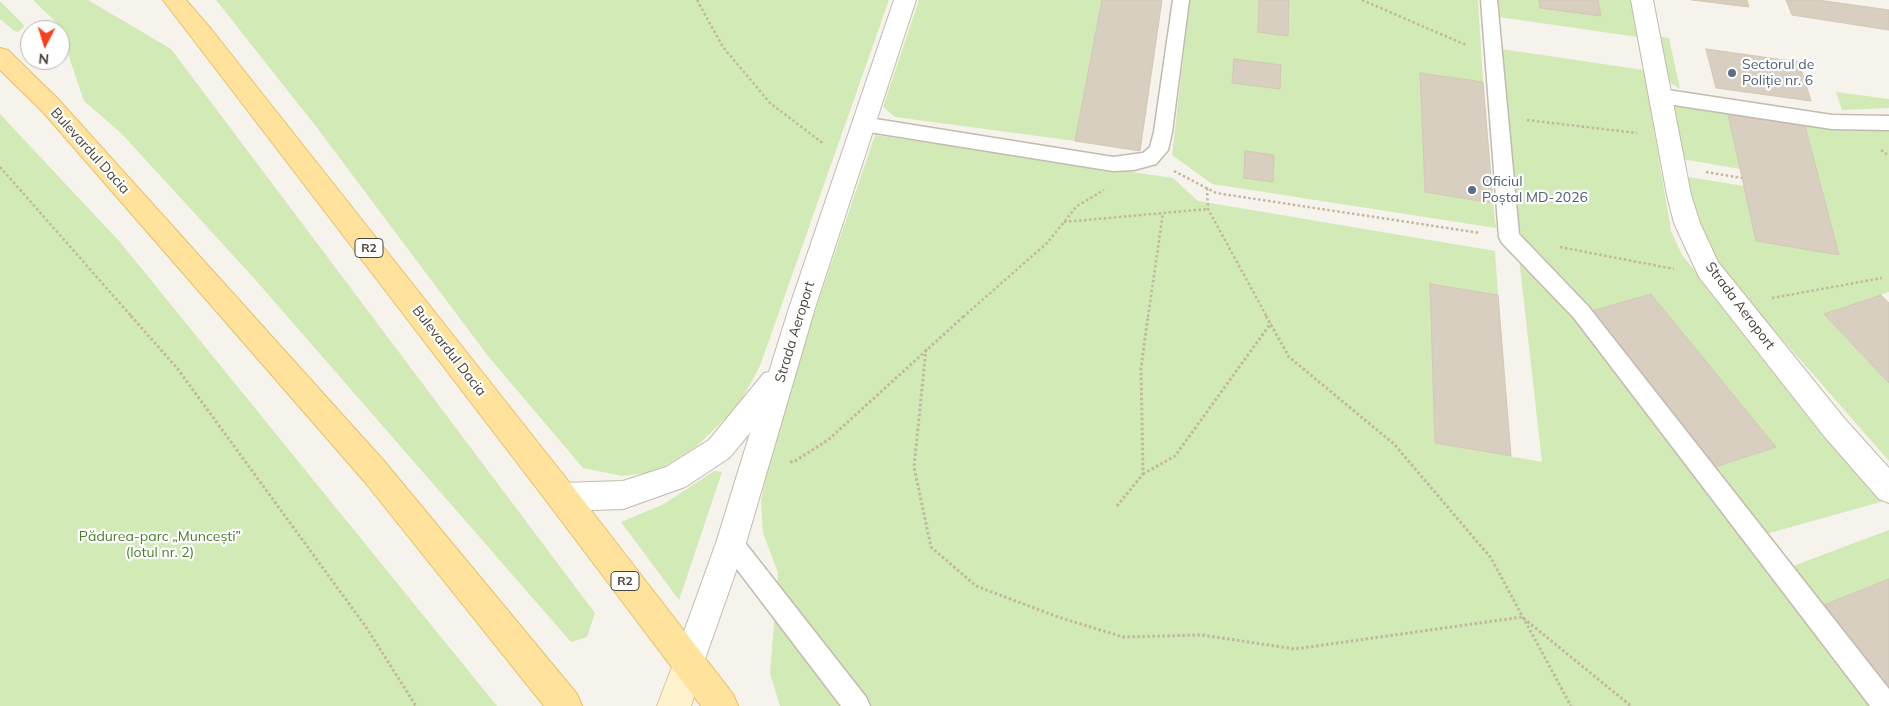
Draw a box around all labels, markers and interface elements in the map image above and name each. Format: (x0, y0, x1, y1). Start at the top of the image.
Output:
north arrow (20, 20, 70, 70)
text: N (38, 50, 50, 68)
place label: Sectorul de Poliție nr. 6 (1742, 57, 1814, 90)
marker: Sectorul de Poliție nr. 6 (1726, 67, 1738, 79)
street label: Bulevardul Dacia (47, 104, 133, 198)
place label: Oficiul Poștal MD-2026 (1482, 174, 1588, 206)
marker: Oficiul Poștal MD-2026 (1466, 184, 1478, 196)
road number: R2 (355, 238, 383, 258)
street label: Strada Aeroport (1702, 259, 1778, 353)
street label: Strada Aeroport (772, 279, 818, 385)
street label: Bulevardul Dacia (408, 302, 490, 400)
park label: Pădurea-parc „Muncești” (lotul nr. 2) (79, 529, 241, 562)
road number: R2 (611, 572, 639, 590)

